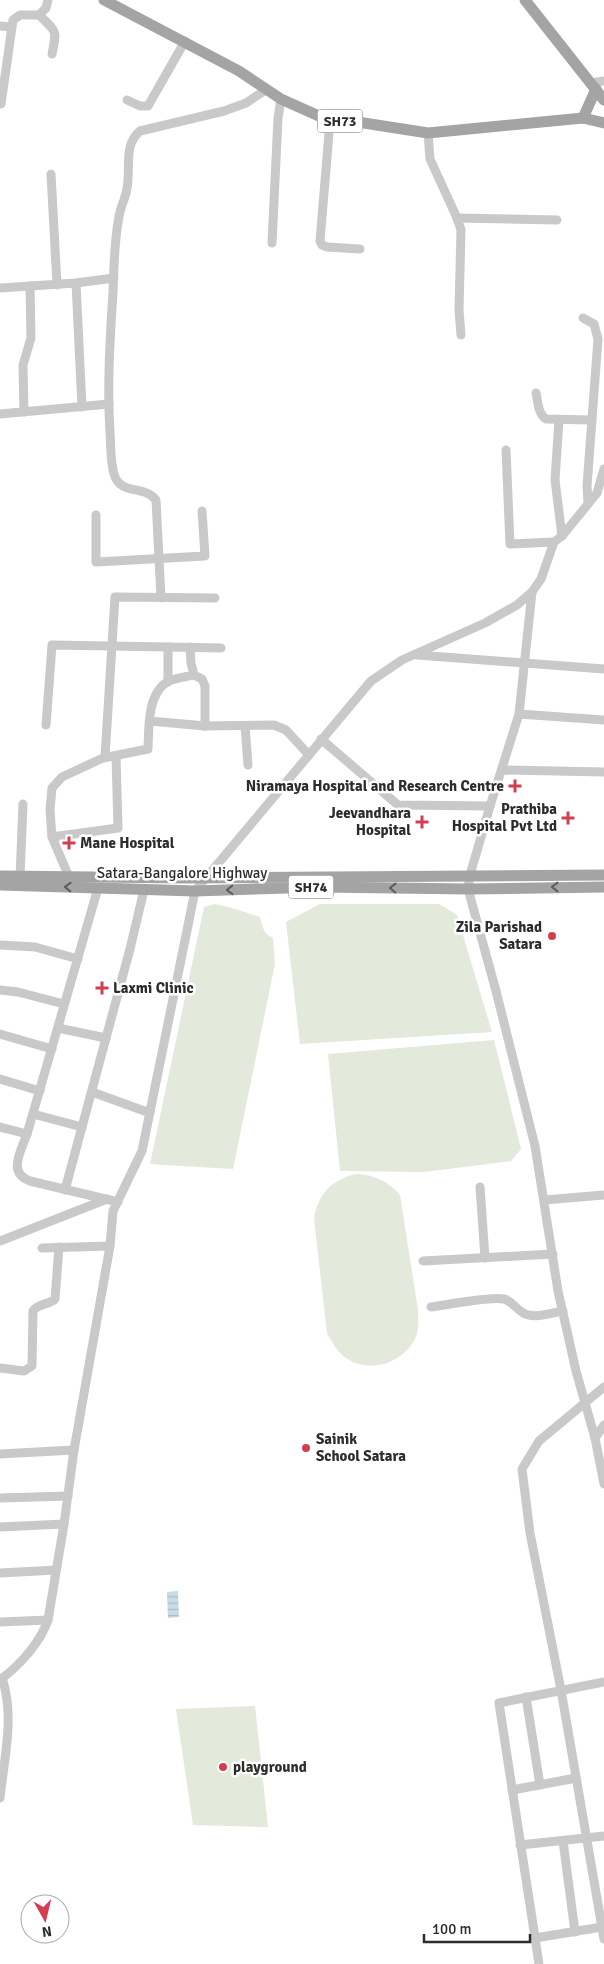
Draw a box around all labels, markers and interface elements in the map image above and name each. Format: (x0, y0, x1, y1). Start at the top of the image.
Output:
road number: SH73 (318, 110, 362, 132)
place label: Niramaya Hospital and Research Centre (246, 777, 504, 795)
marker: Niramaya Hospital and Research Centre (508, 779, 522, 793)
place label: Prathiba Hospital Pvt Ltd (452, 800, 557, 835)
place label: Jeevandhara Hospital (329, 804, 411, 839)
marker: Prathiba Hospital Pvt Ltd (561, 811, 575, 825)
marker: Jeevandhara Hospital (415, 815, 429, 829)
place label: Mane Hospital (80, 834, 175, 852)
marker: Mane Hospital (62, 836, 76, 850)
street label: Satara-Bangalore Highway (97, 864, 267, 882)
road number: SH74 (288, 876, 334, 899)
one-way arrow (64, 882, 72, 892)
one-way arrow (551, 882, 559, 892)
one-way arrow (389, 883, 396, 893)
one-way arrow (226, 884, 234, 895)
place label: Zila Parishad Satara (456, 918, 542, 953)
marker: Zila Parishad Satara (546, 930, 558, 942)
place label: Laxmi Clinic (113, 979, 194, 997)
marker: Laxmi Clinic (95, 981, 109, 995)
place label: Sainik School Satara (316, 1430, 406, 1465)
marker: Sainik School Satara (300, 1442, 312, 1454)
place label: playground (233, 1758, 307, 1776)
marker: playground (217, 1761, 229, 1773)
north arrow (20, 1894, 70, 1944)
scale bar (424, 1912, 530, 1944)
text: 100 m (432, 1920, 472, 1938)
text: N (41, 1922, 53, 1940)

